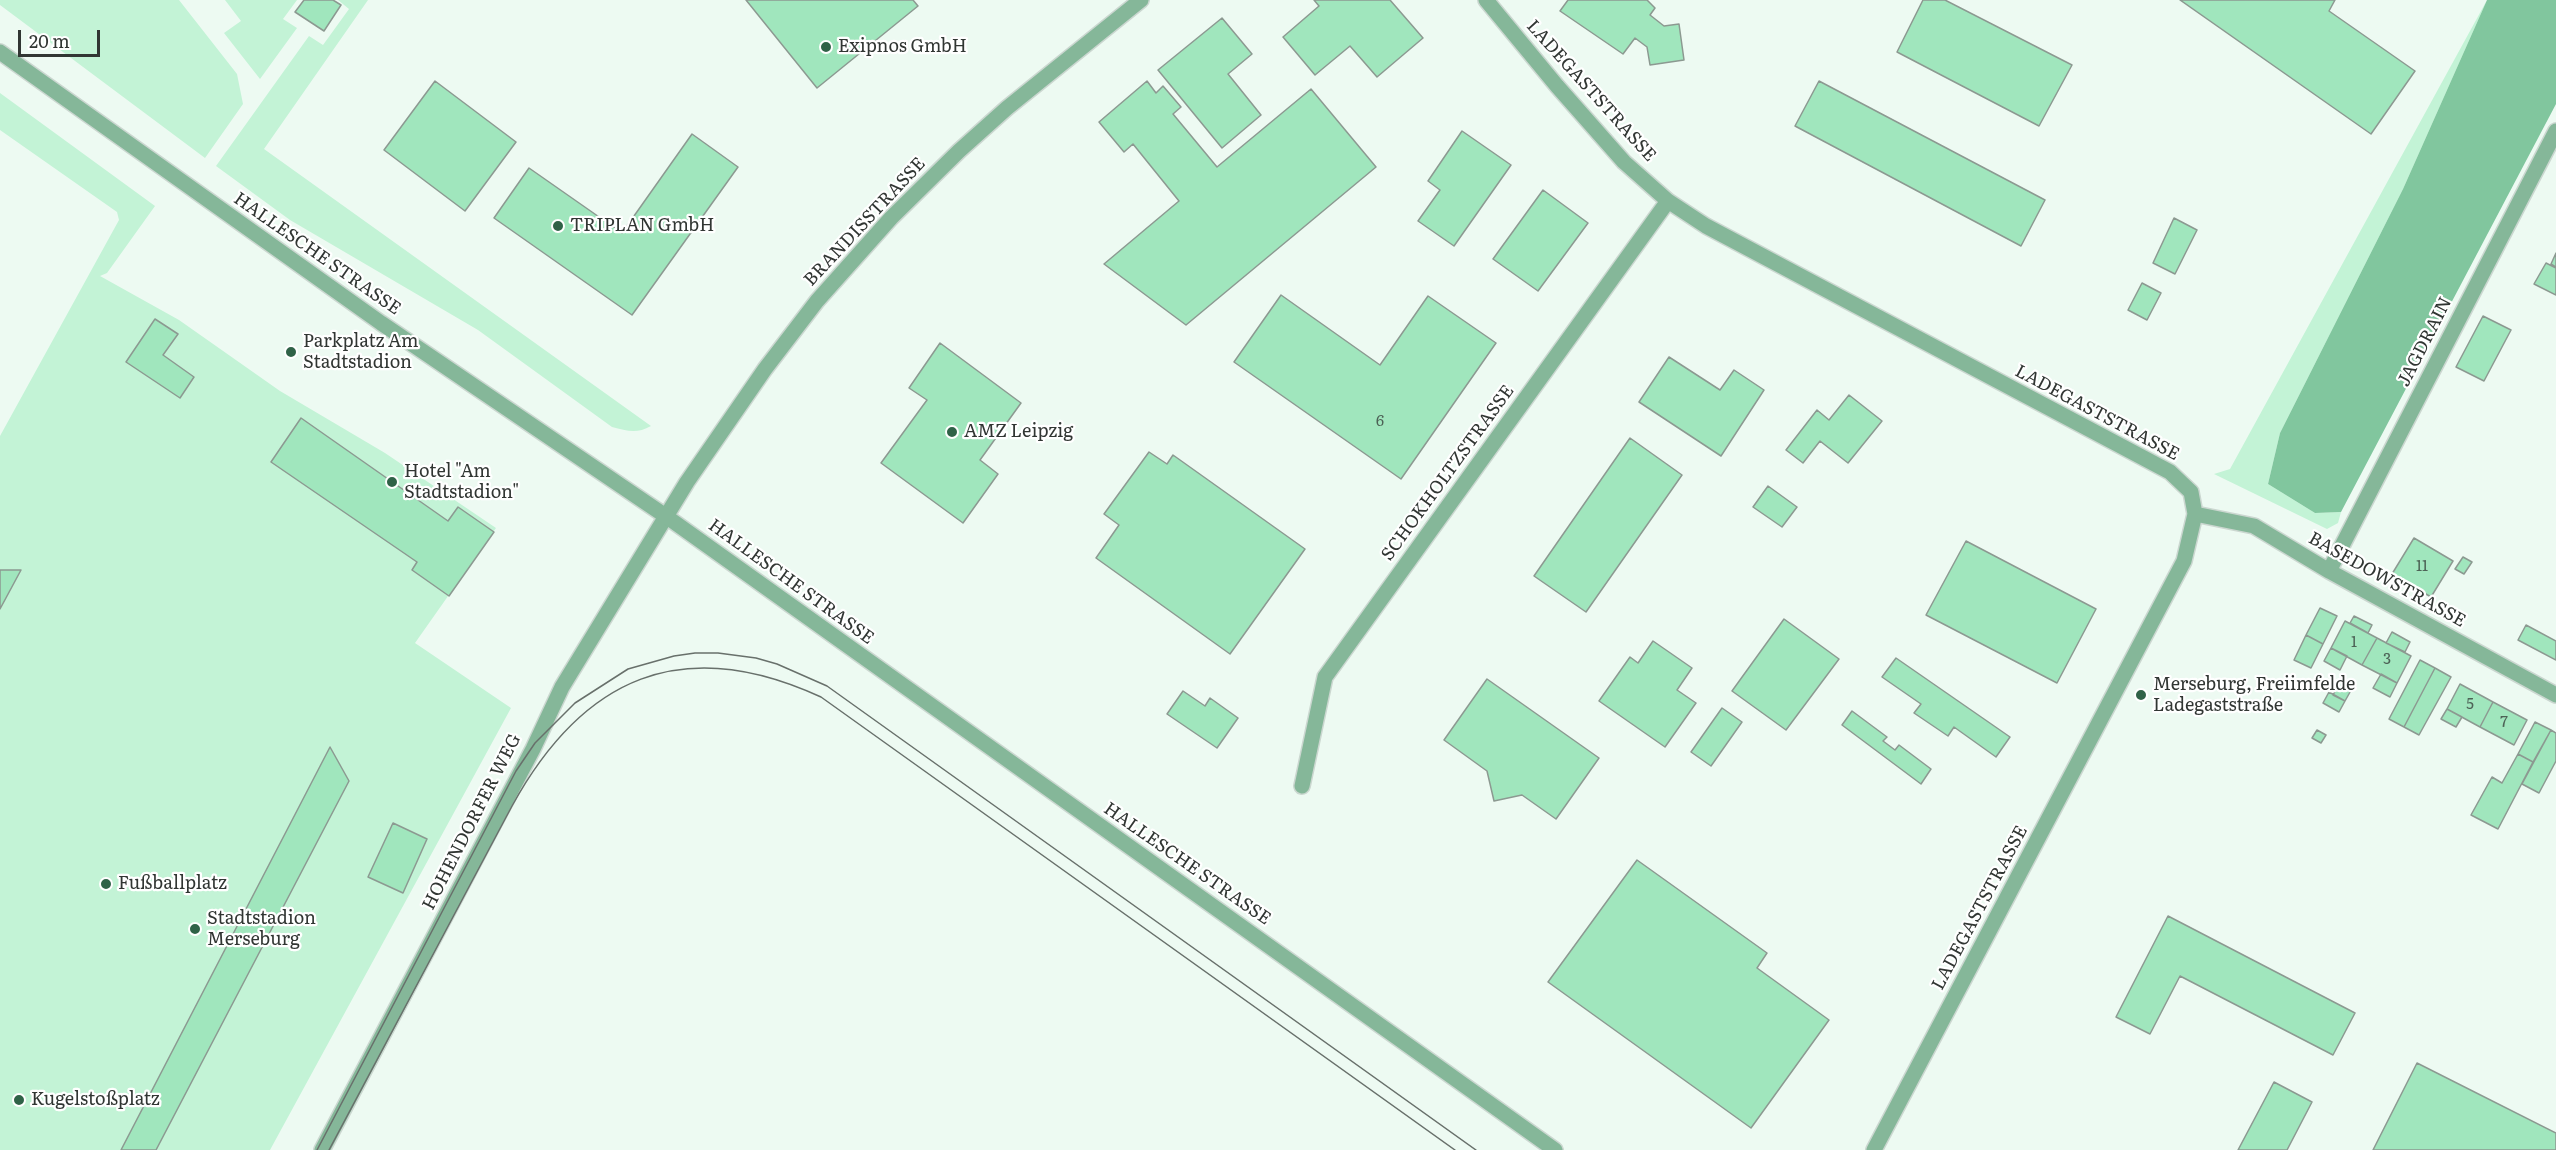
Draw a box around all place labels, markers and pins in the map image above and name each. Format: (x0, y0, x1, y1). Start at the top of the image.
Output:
place label: Exipnos GmbH (838, 36, 967, 58)
marker: Exipnos GmbH (819, 40, 833, 54)
place label: TRIPLAN GmbH (570, 215, 714, 237)
marker: TRIPLAN GmbH (551, 219, 565, 233)
place label: Parkplatz Am Stadtstadion (303, 331, 418, 374)
marker: Parkplatz Am Stadtstadion (284, 345, 298, 359)
place label: AMZ Leipzig (964, 421, 1073, 443)
marker: AMZ Leipzig (945, 425, 959, 439)
place label: Hotel "Am Stadtstadion" (404, 461, 519, 504)
marker: Hotel "Am Stadtstadion" (385, 475, 399, 489)
place label: Merseburg, Freiimfelde Ladegaststraße (2153, 674, 2355, 716)
marker: Merseburg, Freiimfelde Ladegaststraße (2134, 688, 2148, 702)
place label: Fußballplatz (118, 873, 227, 895)
marker: Fußballplatz (99, 877, 113, 891)
place label: Stadtstadion Merseburg (207, 908, 316, 950)
marker: Stadtstadion Merseburg (188, 922, 202, 936)
place label: Kugelstoßplatz (31, 1089, 160, 1111)
marker: Kugelstoßplatz (12, 1093, 26, 1107)

